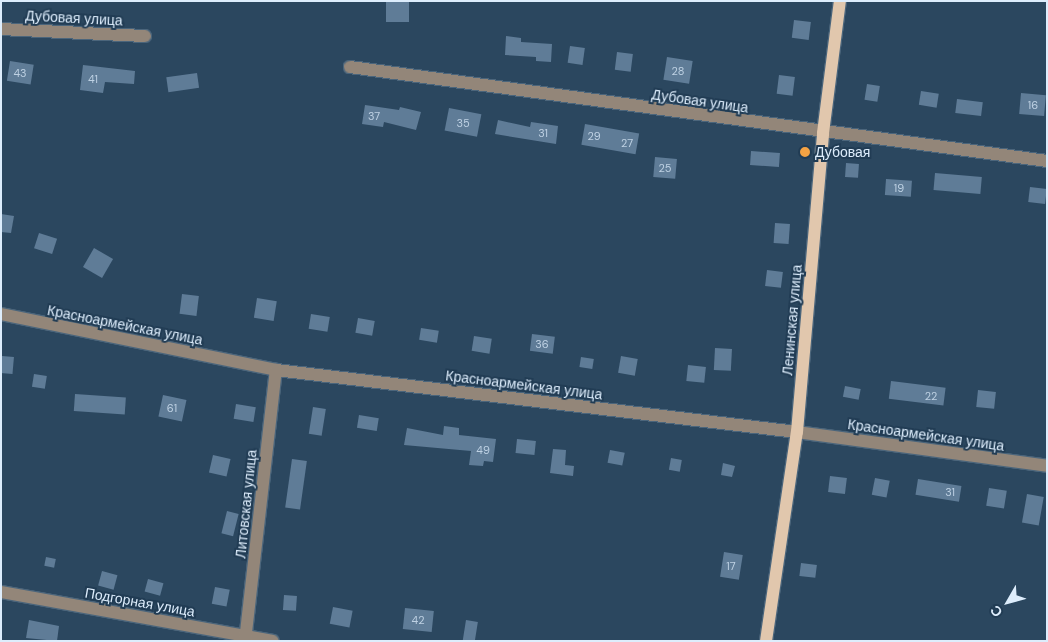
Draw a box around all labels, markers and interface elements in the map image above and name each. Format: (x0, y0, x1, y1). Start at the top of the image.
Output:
street label: Дубовая улица (25, 7, 123, 29)
house number: 28 (672, 64, 684, 78)
house number: 43 (13, 66, 27, 80)
house number: 41 (88, 72, 98, 86)
street label: Дубовая улица (651, 86, 749, 116)
house number: 16 (1028, 98, 1038, 112)
house number: 37 (368, 109, 380, 123)
house number: 35 (456, 116, 470, 130)
house number: 31 (538, 126, 548, 140)
house number: 29 (587, 129, 601, 143)
house number: 27 (621, 136, 633, 150)
place label: Дубовая (815, 144, 870, 160)
marker: Дубовая (799, 146, 811, 158)
house number: 25 (658, 161, 672, 175)
house number: 19 (894, 181, 904, 195)
street label: Ленинская улица (779, 264, 805, 376)
street label: Красноармейская улица (46, 302, 204, 348)
house number: 36 (535, 337, 549, 351)
street label: Красноармейская улица (445, 367, 603, 403)
house number: 22 (925, 389, 937, 403)
house number: 61 (167, 401, 177, 415)
street label: Красноармейская улица (847, 416, 1005, 454)
house number: 49 (476, 443, 490, 457)
street label: Литовская улица (232, 449, 260, 559)
house number: 31 (945, 485, 955, 499)
house number: 17 (726, 559, 736, 573)
north arrow (983, 577, 1033, 627)
street label: Подгорная улица (84, 584, 196, 620)
text: С (986, 602, 1006, 621)
house number: 42 (411, 613, 425, 627)

